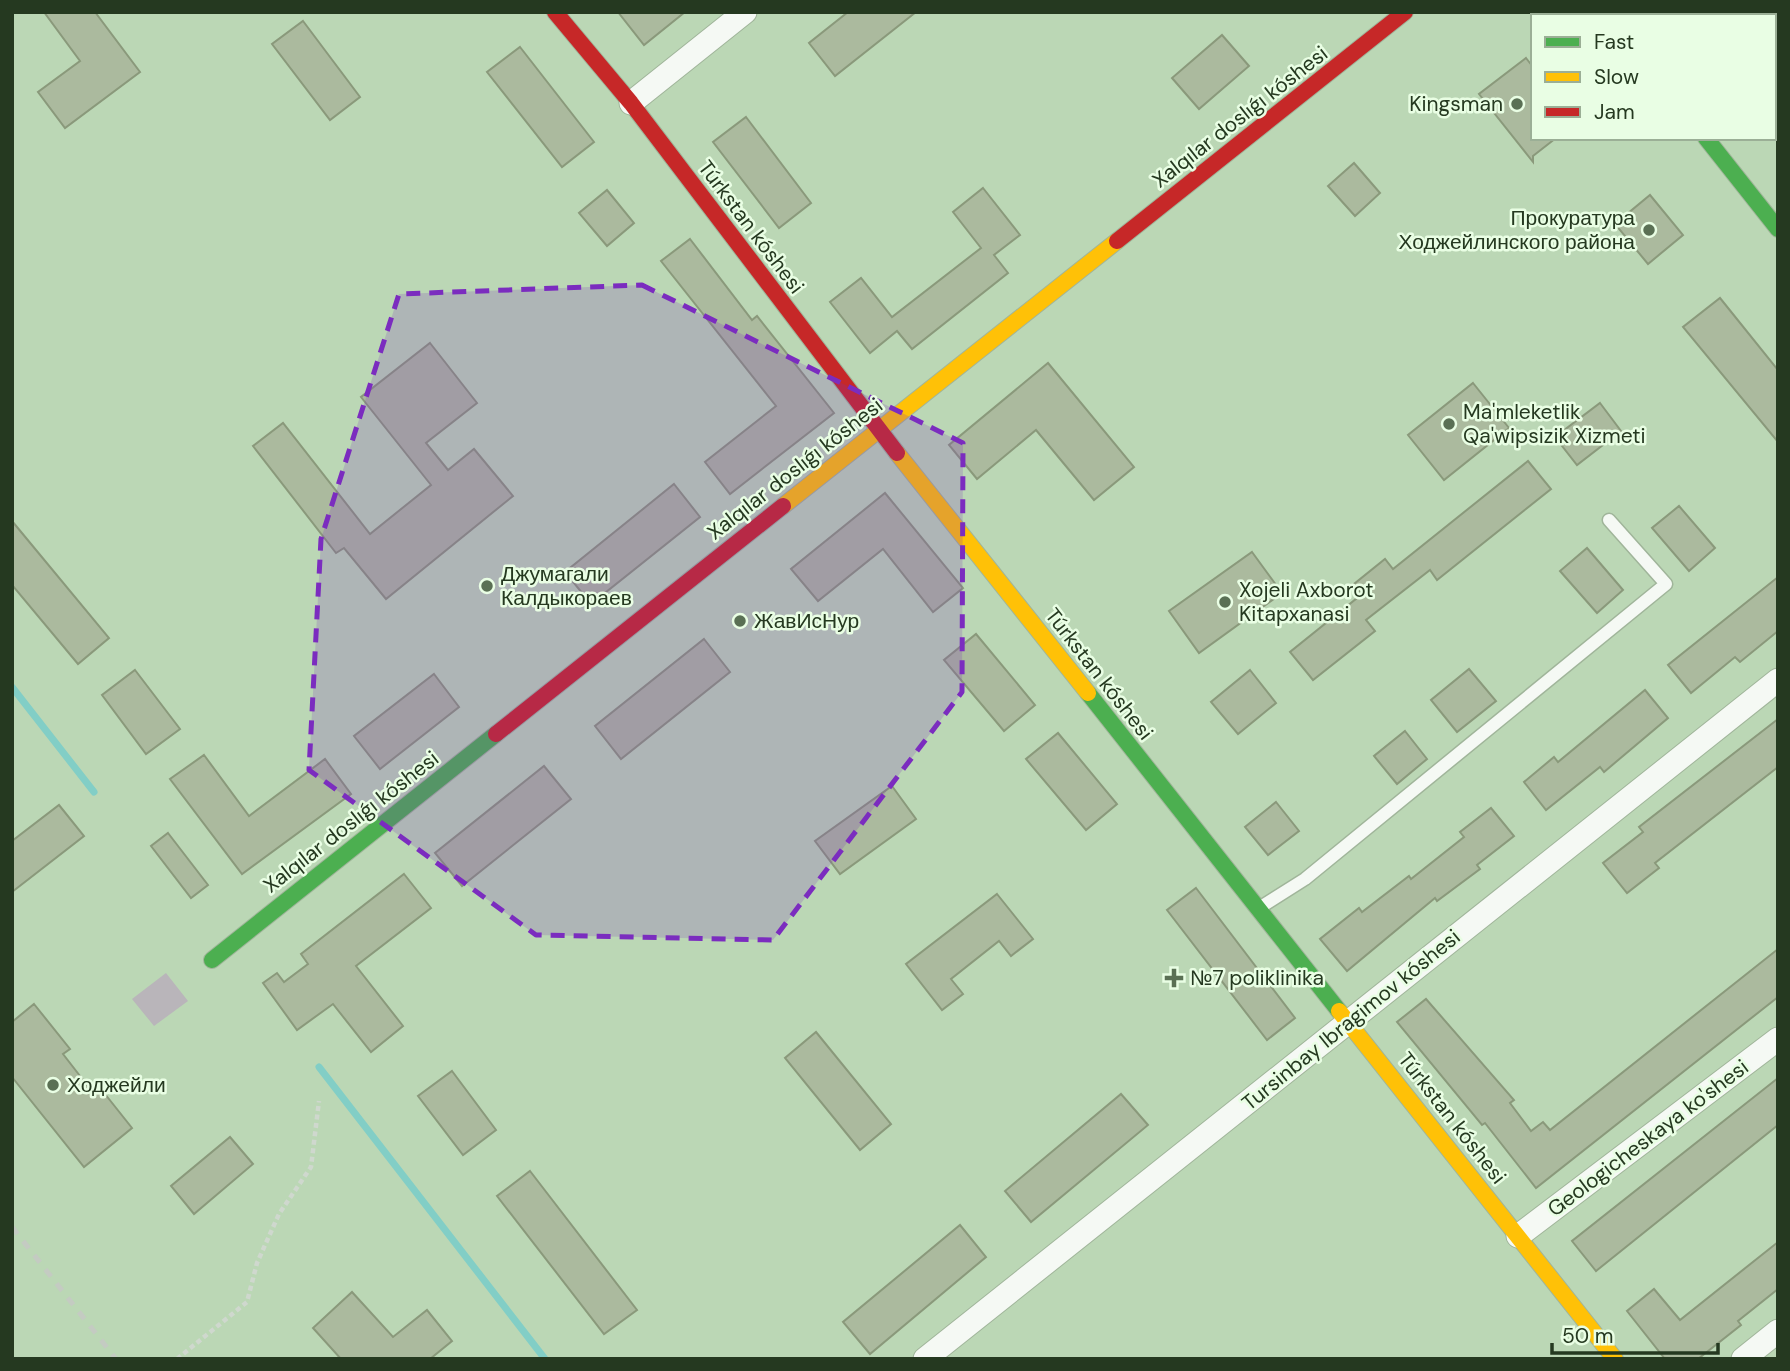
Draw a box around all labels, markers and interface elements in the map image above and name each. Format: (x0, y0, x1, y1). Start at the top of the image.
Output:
legend (1531, 14, 1776, 140)
text: Fast (1594, 28, 1634, 56)
street label: Xalqılar doslıǵı kóshesi (1146, 40, 1334, 194)
text: Slow (1594, 63, 1639, 91)
place label: Kingsman (1409, 90, 1503, 118)
marker: Kingsman (1509, 96, 1525, 112)
text: Jam (1594, 98, 1635, 126)
street label: Túrkstan kóshesi (692, 155, 810, 299)
place label: Прокуратура Ходжейлинского района (1399, 204, 1635, 256)
marker: Прокуратура Ходжейлинского района (1641, 222, 1657, 238)
street label: Xalqılar doslıǵı kóshesi (701, 392, 889, 546)
place label: Ma'mleketlik Qa'wipsizik Xizmeti (1463, 398, 1646, 450)
marker: Ma'mleketlik Qa'wipsizik Xizmeti (1441, 416, 1457, 432)
place label: Джумагали Калдыкораев (501, 560, 632, 612)
place label: Xojeli Axborot Kitapxanasi (1239, 576, 1373, 628)
marker: Джумагали Калдыкораев (479, 578, 495, 594)
marker: Xojeli Axborot Kitapxanasi (1217, 594, 1233, 610)
street label: Túrkstan kóshesi (1039, 602, 1159, 746)
place label: ЖавИсНур (754, 607, 859, 635)
marker: ЖавИсНур (732, 613, 748, 629)
street label: Xalqılar doslıǵı kóshesi (257, 745, 445, 899)
street label: Tursinbay Ibragimov kóshesi (1236, 923, 1466, 1117)
place label: №7 poliklinika (1190, 964, 1324, 992)
marker: №7 poliklinika (1164, 968, 1184, 988)
street label: Túrkstan kóshesi (1392, 1046, 1512, 1190)
street label: Geologicheskaya ko'shesi (1542, 1053, 1754, 1223)
place label: Ходжейли (67, 1071, 166, 1099)
marker: Ходжейли (45, 1077, 61, 1093)
scale bar (1552, 1312, 1718, 1356)
text: 50 m (1562, 1322, 1613, 1350)

